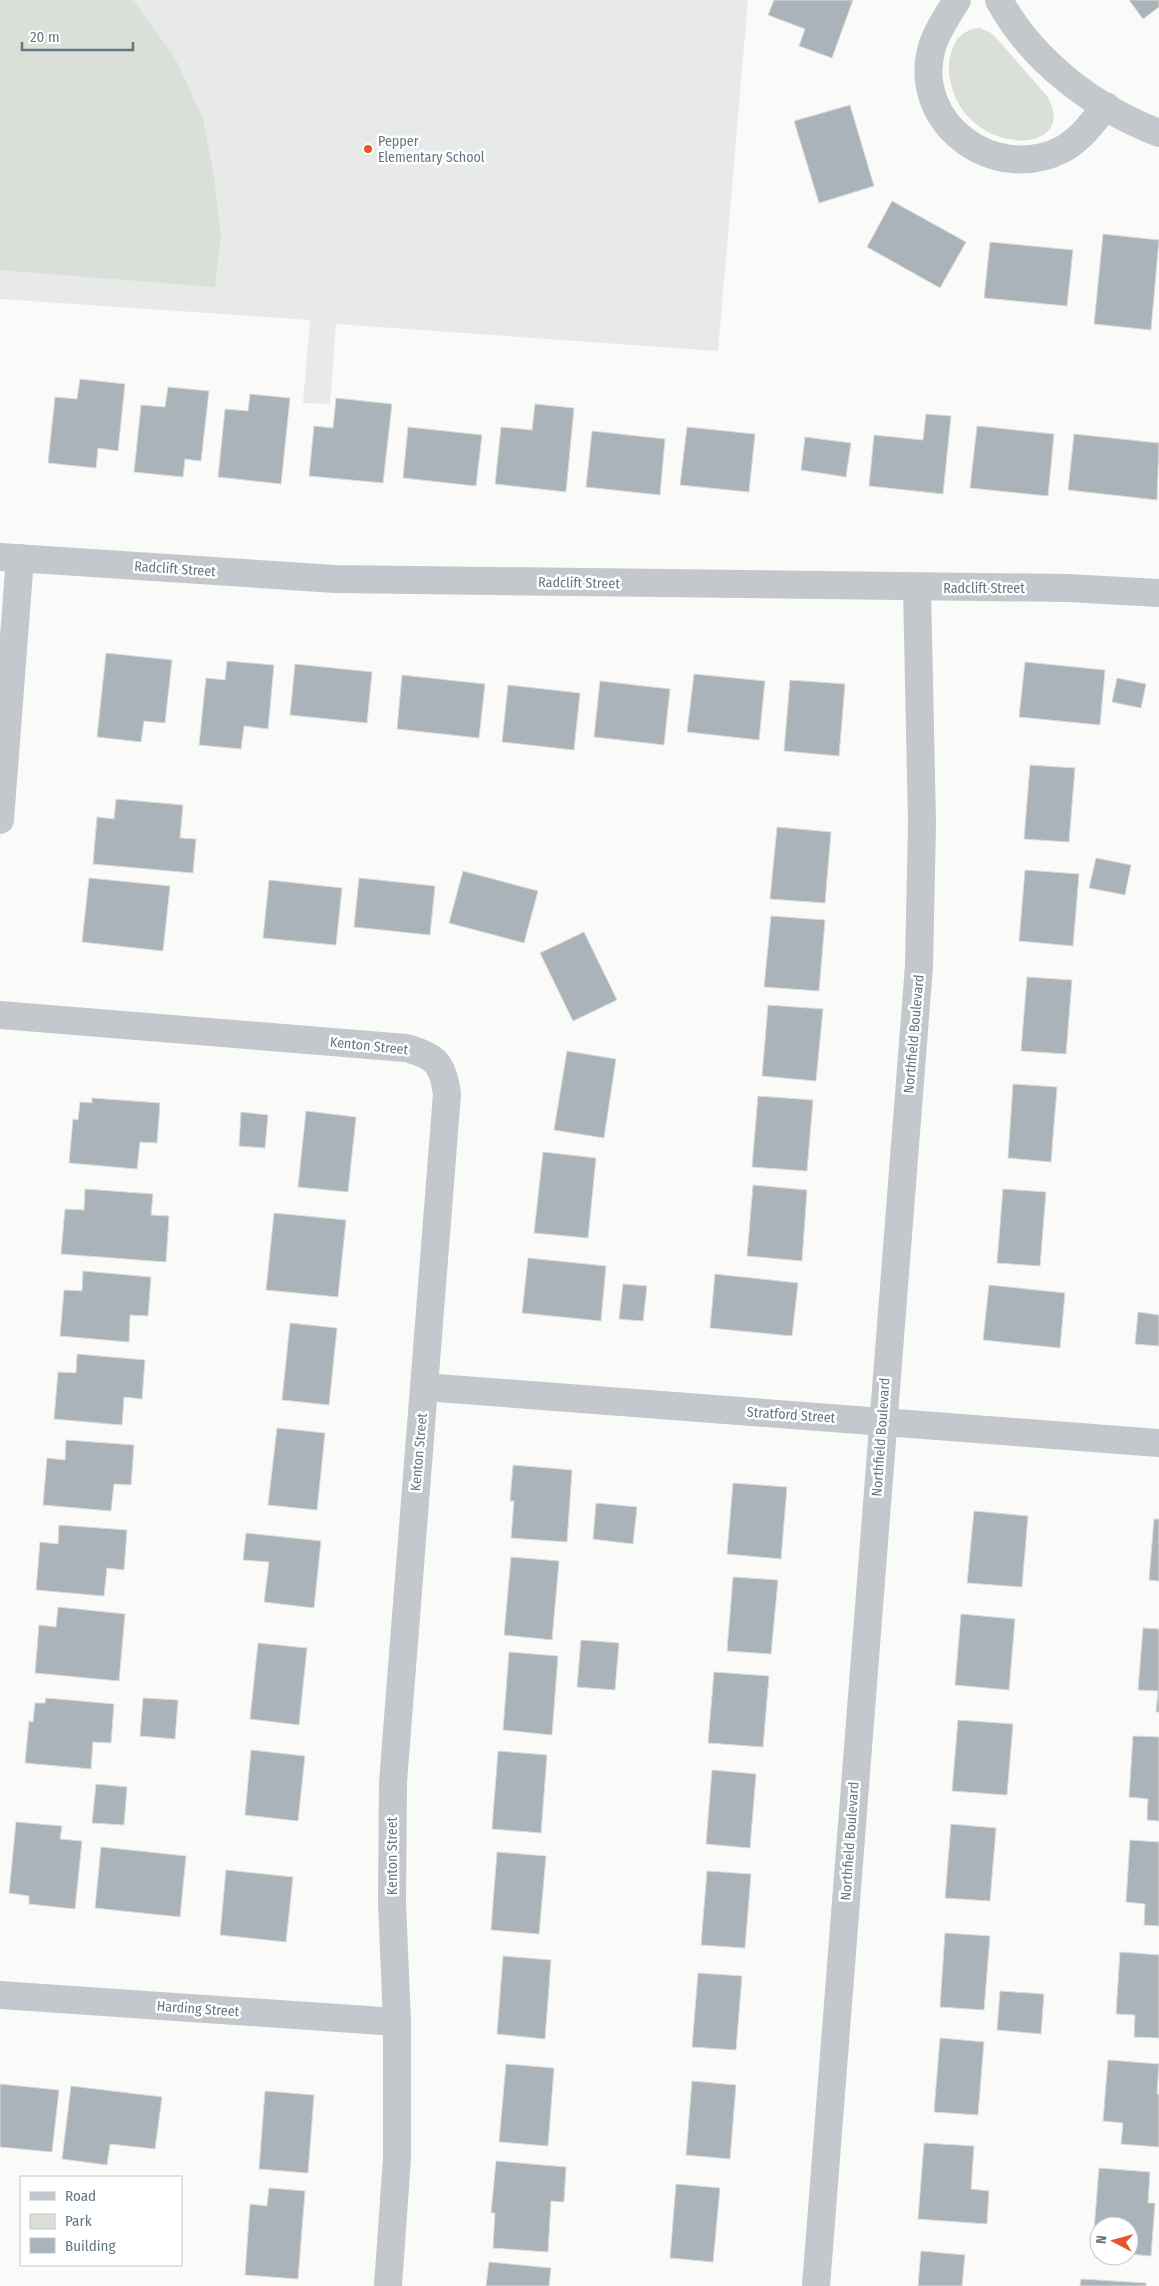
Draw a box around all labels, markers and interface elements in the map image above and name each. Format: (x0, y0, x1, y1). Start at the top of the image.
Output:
scale bar (22, 20, 134, 52)
text: 20 m (30, 28, 60, 46)
place label: Pepper Elementary School (378, 133, 485, 166)
marker: Pepper Elementary School (362, 143, 374, 155)
street label: Radclift Street (134, 558, 217, 580)
street label: Radclift Street (538, 574, 620, 592)
street label: Radclift Street (943, 580, 1025, 597)
street label: Northfield Boulevard (900, 974, 928, 1094)
street label: Kenton Street (329, 1033, 409, 1059)
street label: Northfield Boulevard (868, 1377, 894, 1497)
street label: Stratford Street (746, 1403, 836, 1427)
street label: Kenton Street (407, 1412, 431, 1492)
street label: Northfield Boulevard (837, 1781, 863, 1901)
street label: Kenton Street (384, 1816, 401, 1895)
street label: Harding Street (156, 1998, 240, 2020)
legend (20, 2176, 182, 2266)
text: Road (65, 2187, 96, 2205)
text: Park (65, 2212, 92, 2230)
north arrow (1089, 2216, 1139, 2266)
text: N (1093, 2235, 1110, 2245)
text: Building (65, 2237, 116, 2255)

